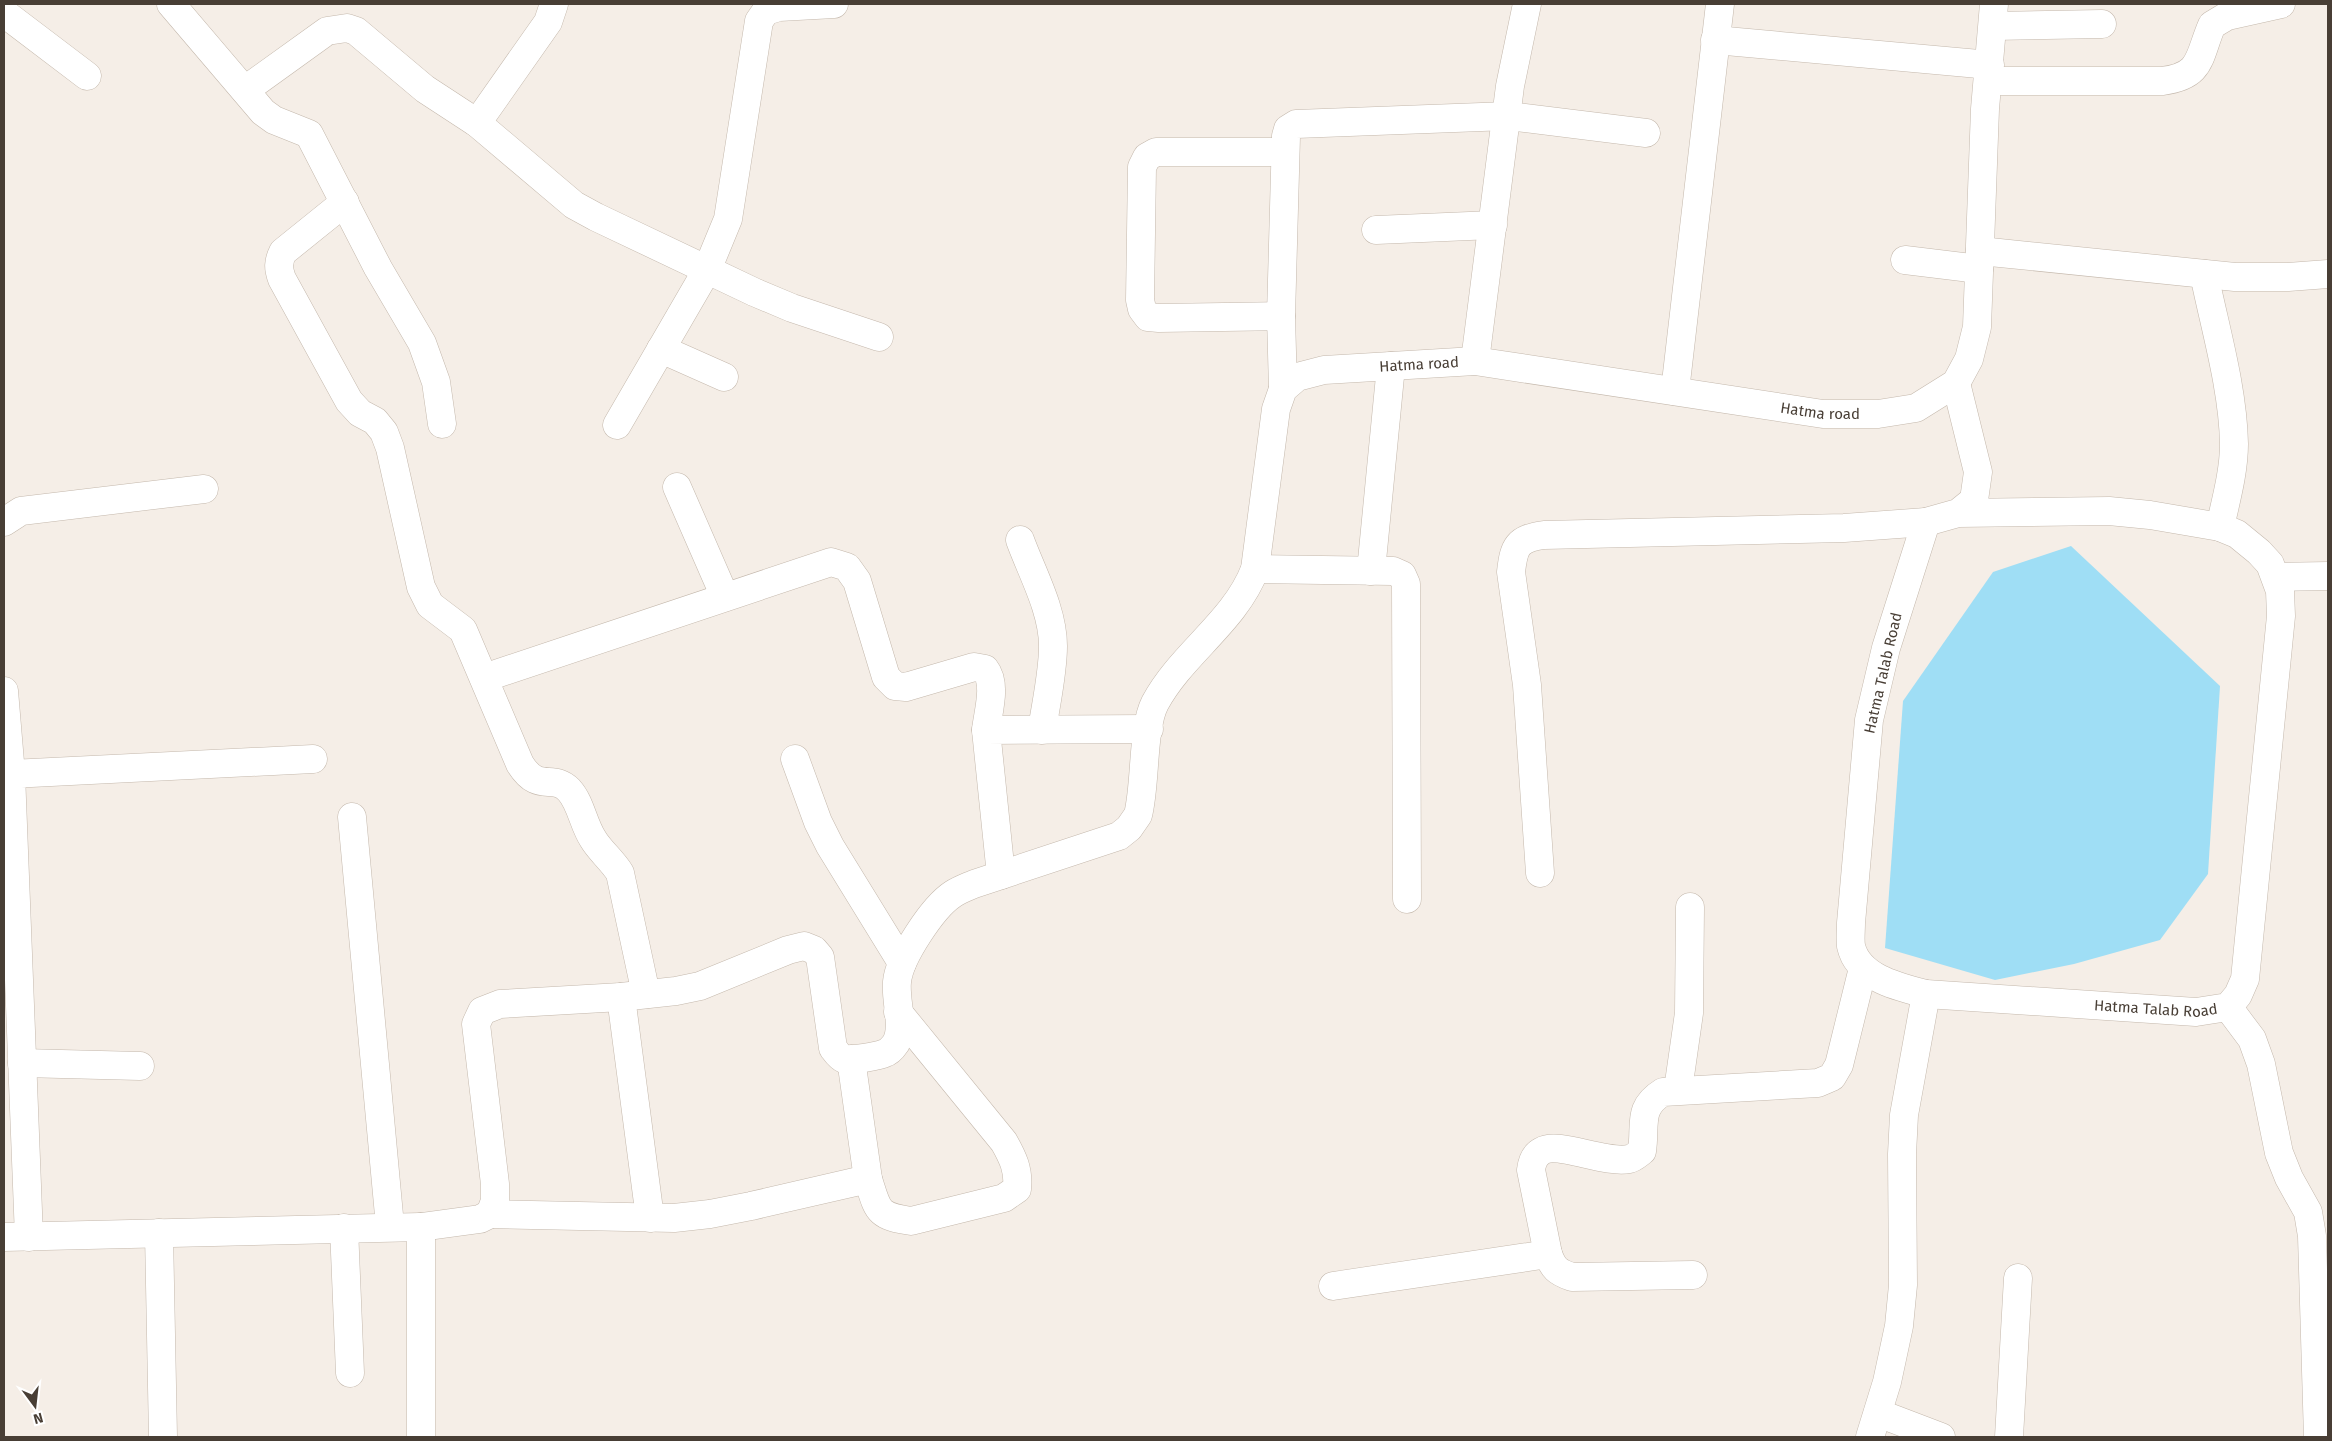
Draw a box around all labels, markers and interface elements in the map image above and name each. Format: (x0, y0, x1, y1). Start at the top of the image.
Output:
street label: Hatma road (1379, 353, 1460, 376)
street label: Hatma road (1779, 399, 1860, 423)
street label: Hatma Talab Road (1860, 611, 1906, 735)
street label: Hatma Talab Road (2093, 996, 2219, 1022)
north arrow (10, 1381, 60, 1431)
text: N (32, 1409, 45, 1427)

